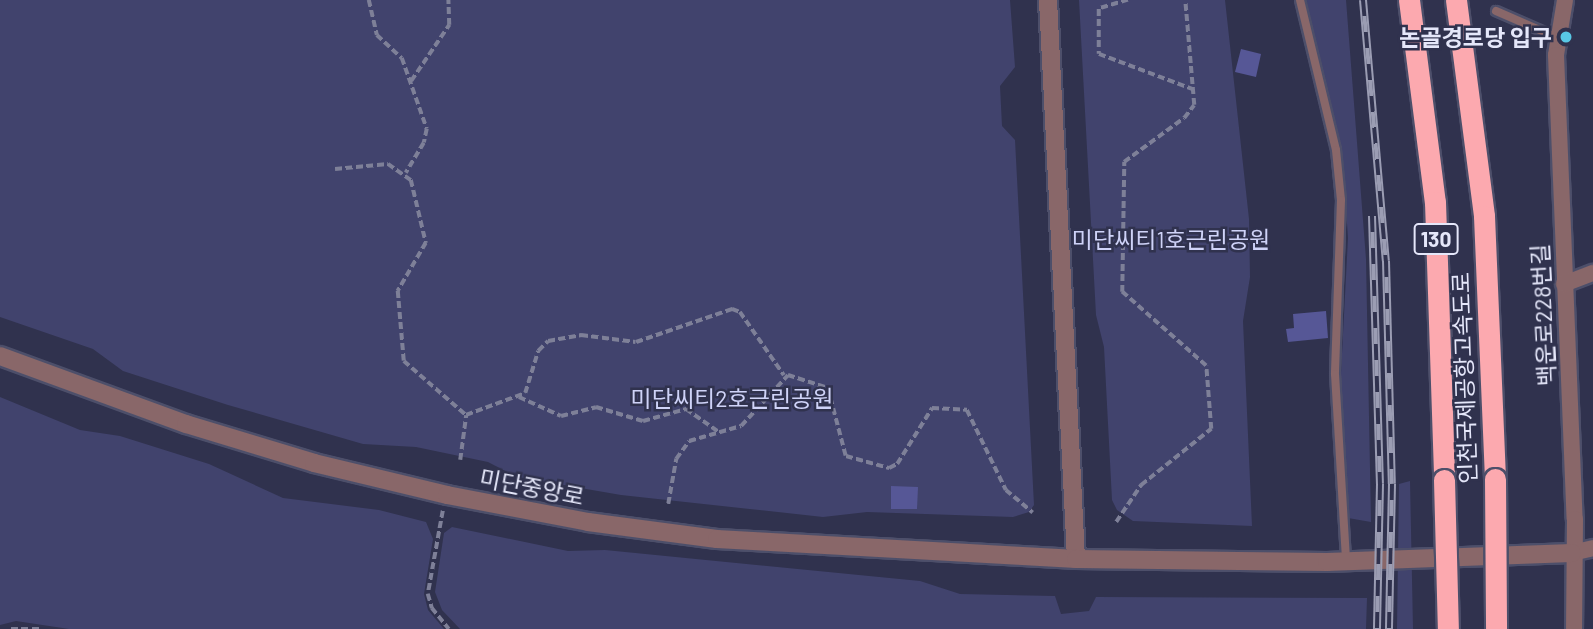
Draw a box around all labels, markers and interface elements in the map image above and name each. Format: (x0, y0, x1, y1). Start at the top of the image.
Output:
place label: 논골경로당 입구 (1399, 23, 1552, 51)
marker: 논골경로당 입구 (1558, 29, 1574, 45)
road number: 130 (1413, 222, 1459, 256)
park label: 미단씨티1호근린공원 (1072, 225, 1270, 253)
street label: 백운로228번길 (1525, 243, 1561, 387)
street label: 인천국제공항고속도로 (1447, 272, 1481, 484)
park label: 미단씨티2호근린공원 (631, 384, 833, 412)
street label: 미단중앙로 (477, 463, 587, 511)

